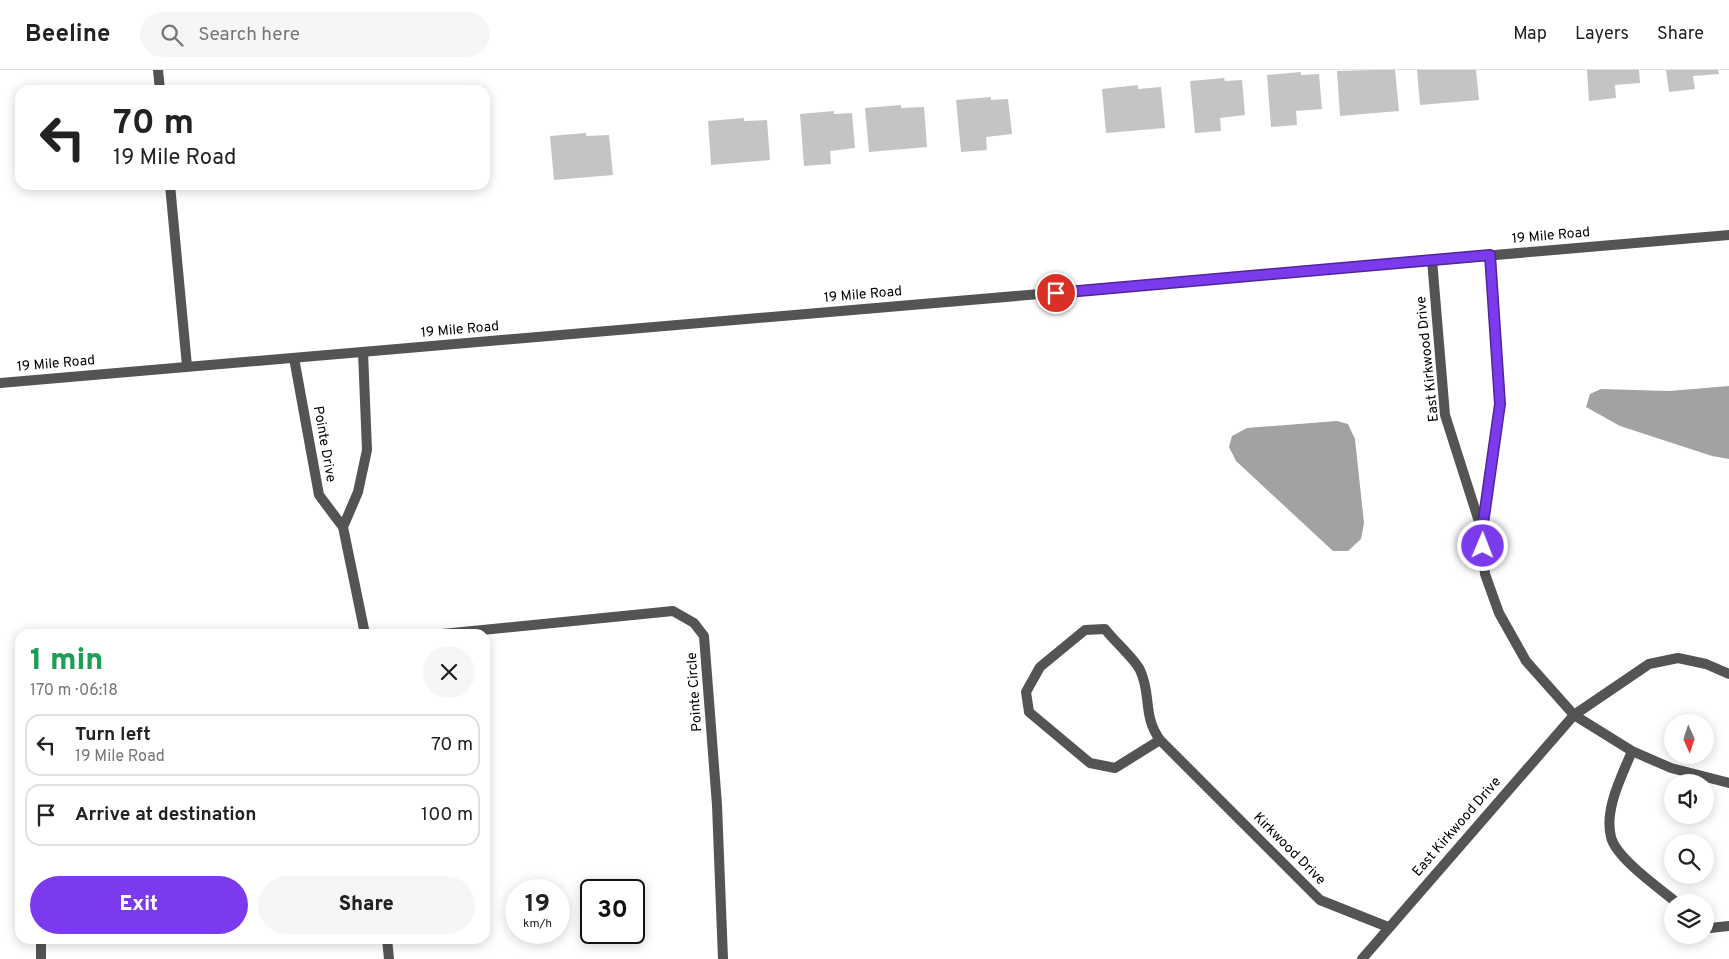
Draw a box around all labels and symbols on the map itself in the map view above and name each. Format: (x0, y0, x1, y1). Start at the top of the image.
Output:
street label: 19 Mile Road (1511, 224, 1591, 248)
pin (1035, 272, 1077, 314)
street label: 19 Mile Road (823, 283, 903, 307)
street label: East Kirkwood Drive (1413, 295, 1443, 423)
street label: 19 Mile Road (420, 318, 500, 342)
street label: 19 Mile Road (16, 352, 96, 376)
street label: Pointe Drive (309, 405, 339, 483)
position arrow (1456, 519, 1508, 571)
street label: Pointe Circle (684, 652, 706, 732)
north arrow (1664, 714, 1714, 764)
street label: East Kirkwood Drive (1409, 774, 1505, 880)
street label: Kirkwood Drive (1249, 809, 1329, 889)
speed limit sign: 30 (580, 879, 645, 944)

